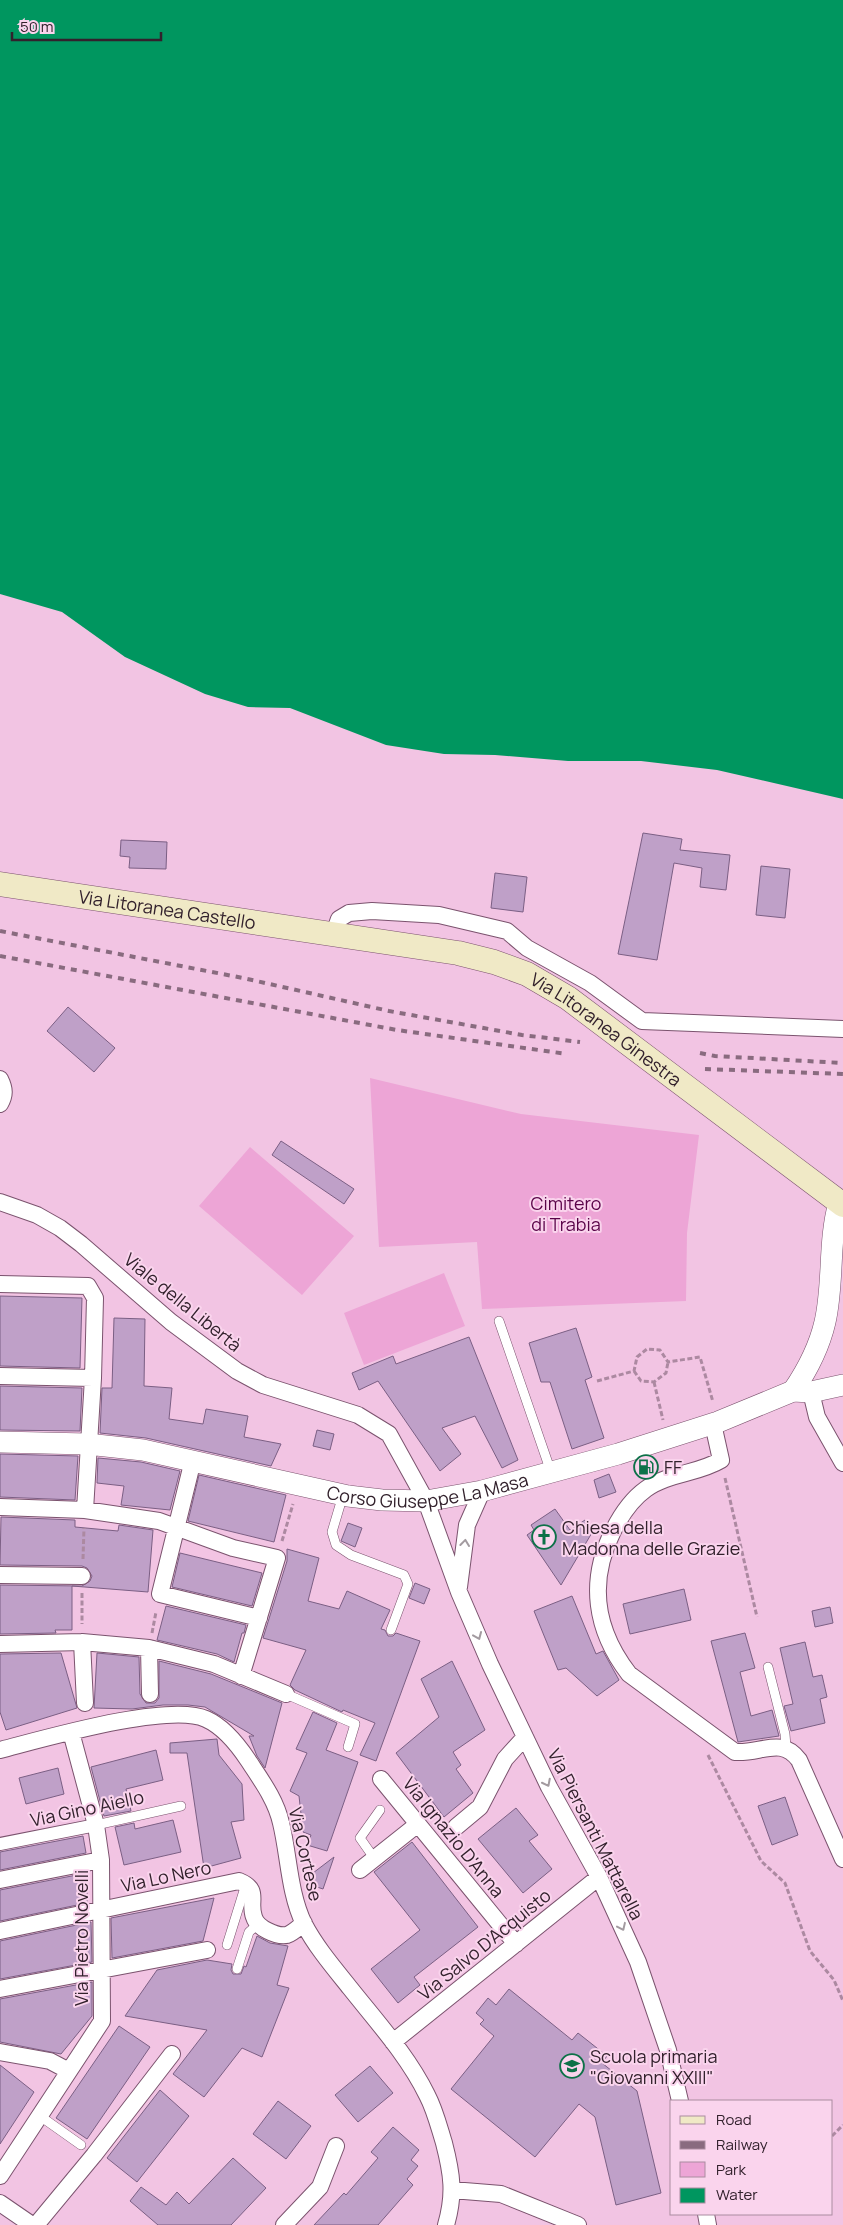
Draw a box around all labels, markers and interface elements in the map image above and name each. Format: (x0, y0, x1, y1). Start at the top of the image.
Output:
scale bar (12, 10, 161, 42)
text: 50 m (20, 16, 54, 37)
street label: Via Litoranea Castello (77, 884, 257, 934)
street label: Via Litoranea Ginestra (526, 967, 687, 1092)
park label: Cimitero di Trabia (531, 1191, 601, 1236)
street label: Viale della Libertà (119, 1247, 247, 1357)
fuel station icon: FF (633, 1454, 659, 1480)
place label: FF (664, 1455, 682, 1479)
street label: Corso Giuseppe La Masa (325, 1467, 531, 1513)
place label: Chiesa della Madonna delle Grazie (562, 1515, 740, 1560)
church icon: Chiesa della Madonna delle Grazie (531, 1524, 557, 1550)
one-way arrow (459, 1539, 470, 1547)
one-way arrow (472, 1631, 482, 1640)
street label: Via Piersanti Mattarella (542, 1744, 650, 1924)
street label: Via Ignazio D'Anna (398, 1772, 510, 1902)
one-way arrow (541, 1778, 551, 1787)
street label: Via Gino Aiello (28, 1784, 146, 1832)
street label: Via Cortese (284, 1805, 328, 1903)
street label: Via Lo Nero (119, 1855, 213, 1897)
street label: Via Pietro Novelli (69, 1870, 93, 2006)
street label: Via Salvo D'Acquisto (413, 1883, 555, 2005)
one-way arrow (616, 1922, 626, 1931)
place label: Scuola primaria "Giovanni XXIII" (590, 2044, 718, 2089)
school or university icon: Scuola primaria "Giovanni XXIII" (559, 2053, 585, 2079)
legend (670, 2100, 833, 2215)
text: Road (716, 2109, 752, 2130)
text: Railway (716, 2134, 768, 2155)
text: Park (716, 2159, 746, 2180)
text: Water (716, 2184, 758, 2205)

